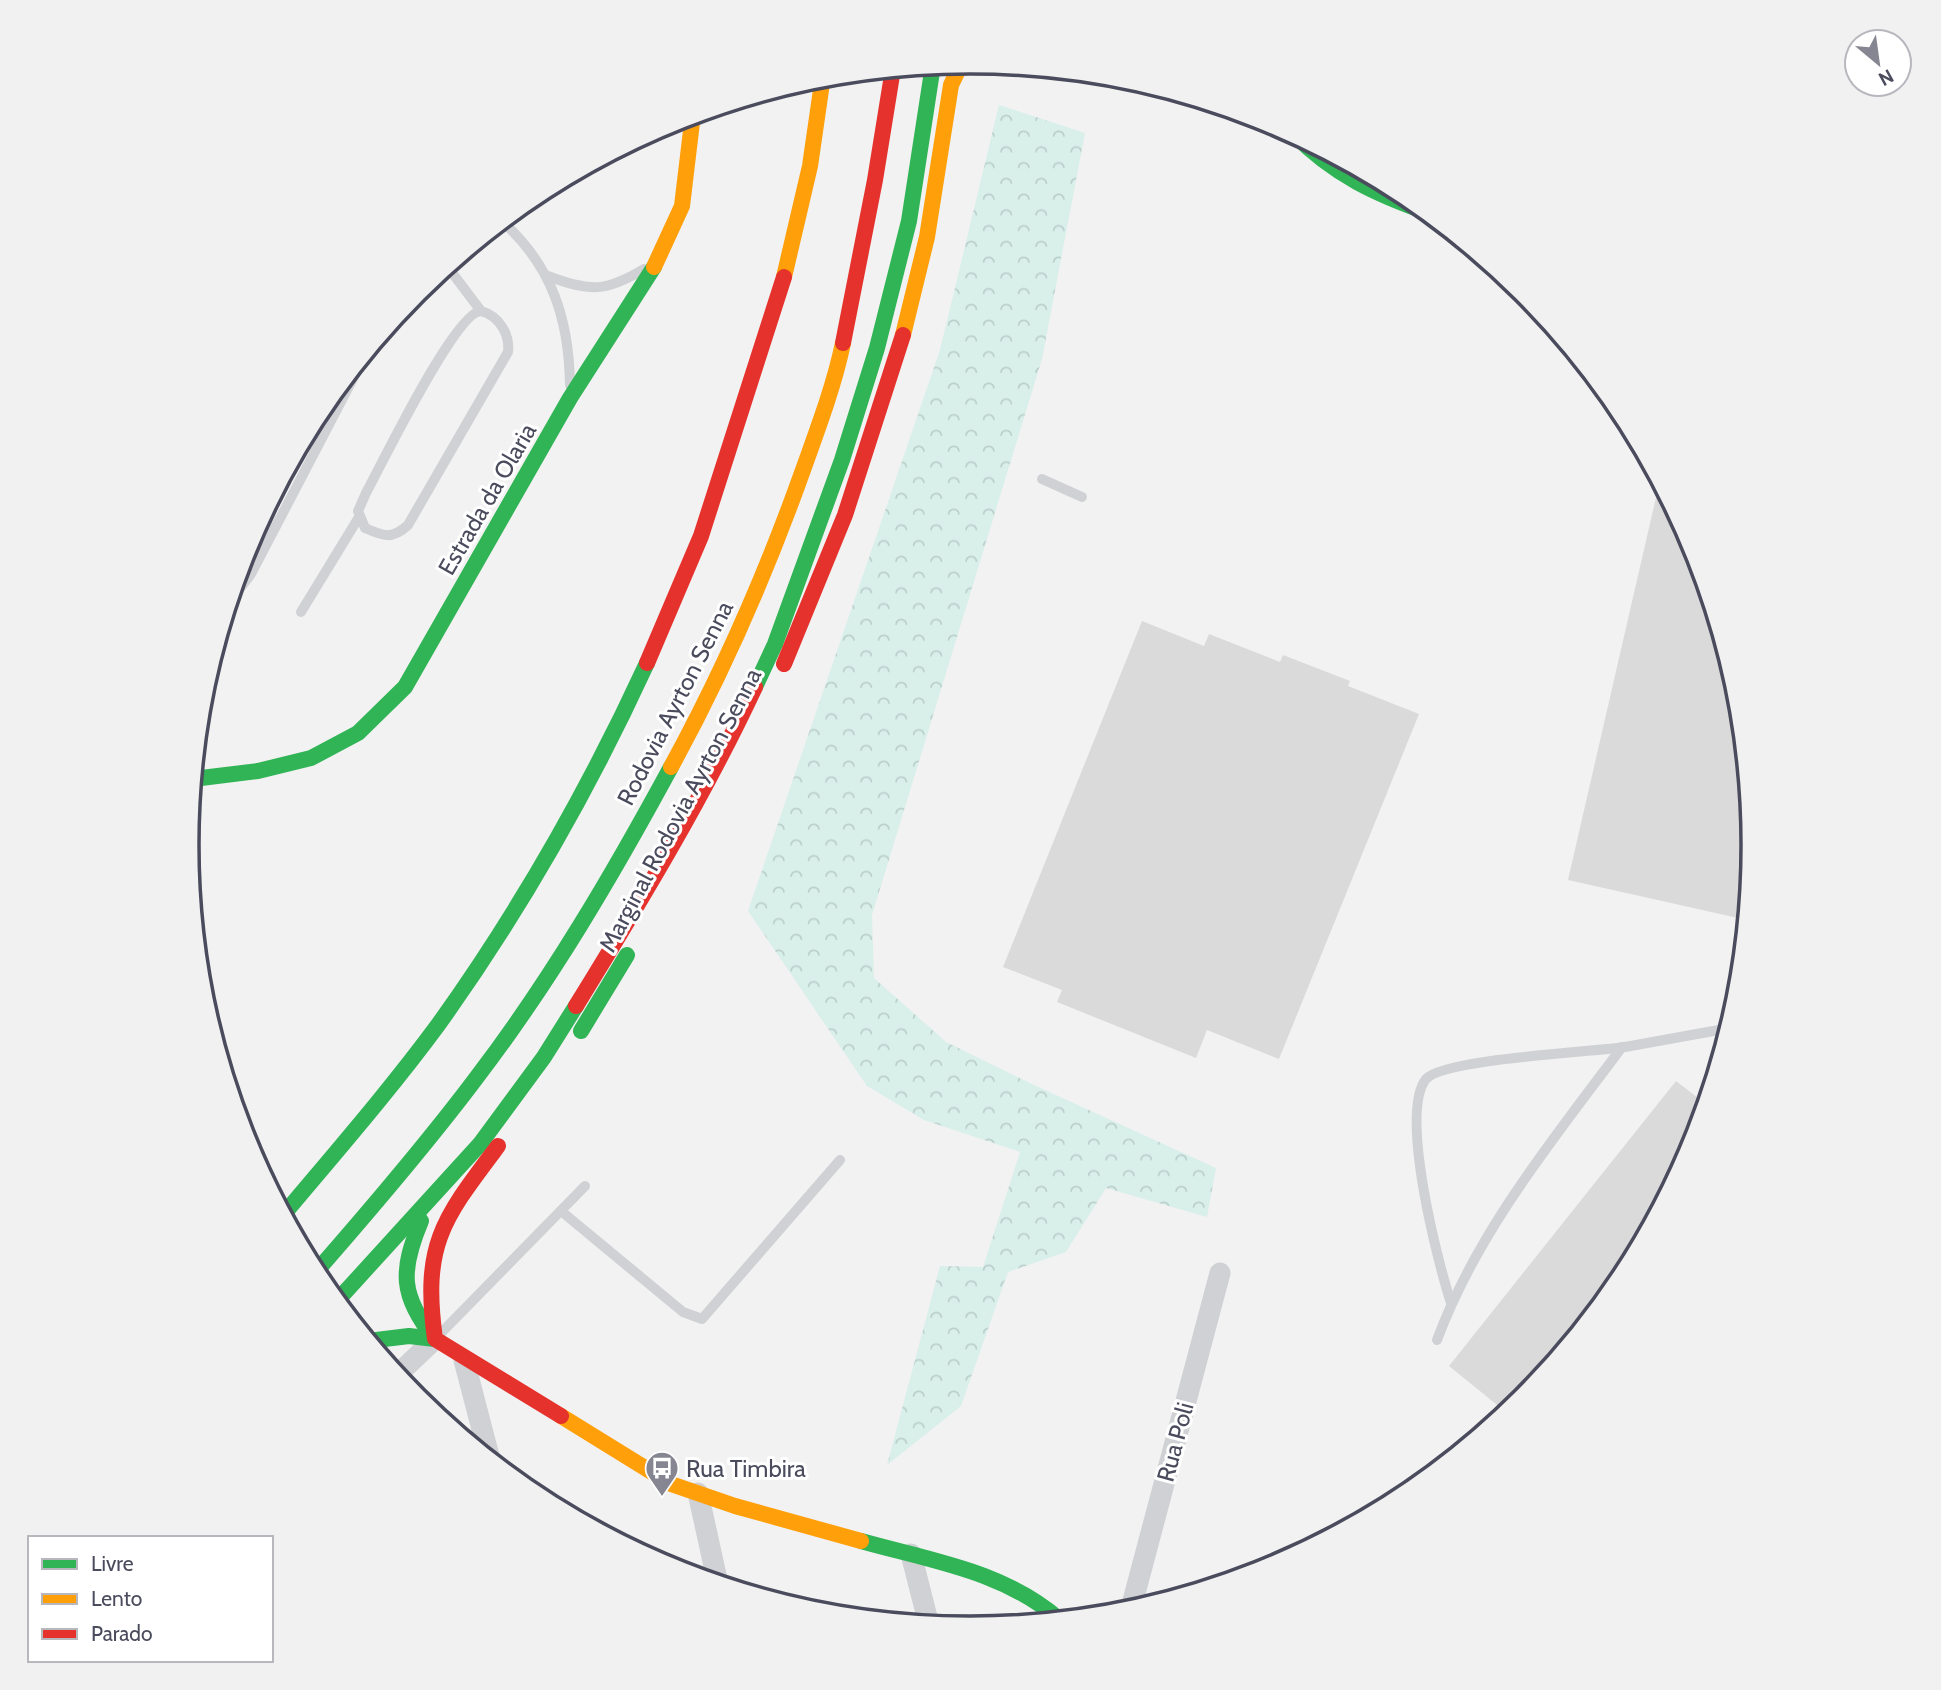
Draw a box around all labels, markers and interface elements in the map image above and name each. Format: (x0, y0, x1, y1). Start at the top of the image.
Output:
north arrow (1843, 28, 1913, 98)
text: N (1875, 64, 1897, 91)
street label: Estrada da Olaria (432, 418, 542, 580)
street label: Rodovia Ayrton Senna (611, 596, 739, 810)
street label: Marginal Rodovia Ayrton Senna (593, 663, 768, 957)
street label: Rua Poli (1151, 1399, 1199, 1485)
bus stop icon: Rua Timbira (643, 1449, 681, 1498)
place label: Rua Timbira (686, 1454, 806, 1483)
legend (28, 1536, 273, 1662)
text: Livre (91, 1551, 134, 1576)
text: Lento (91, 1586, 142, 1611)
text: Parado (91, 1621, 153, 1646)

